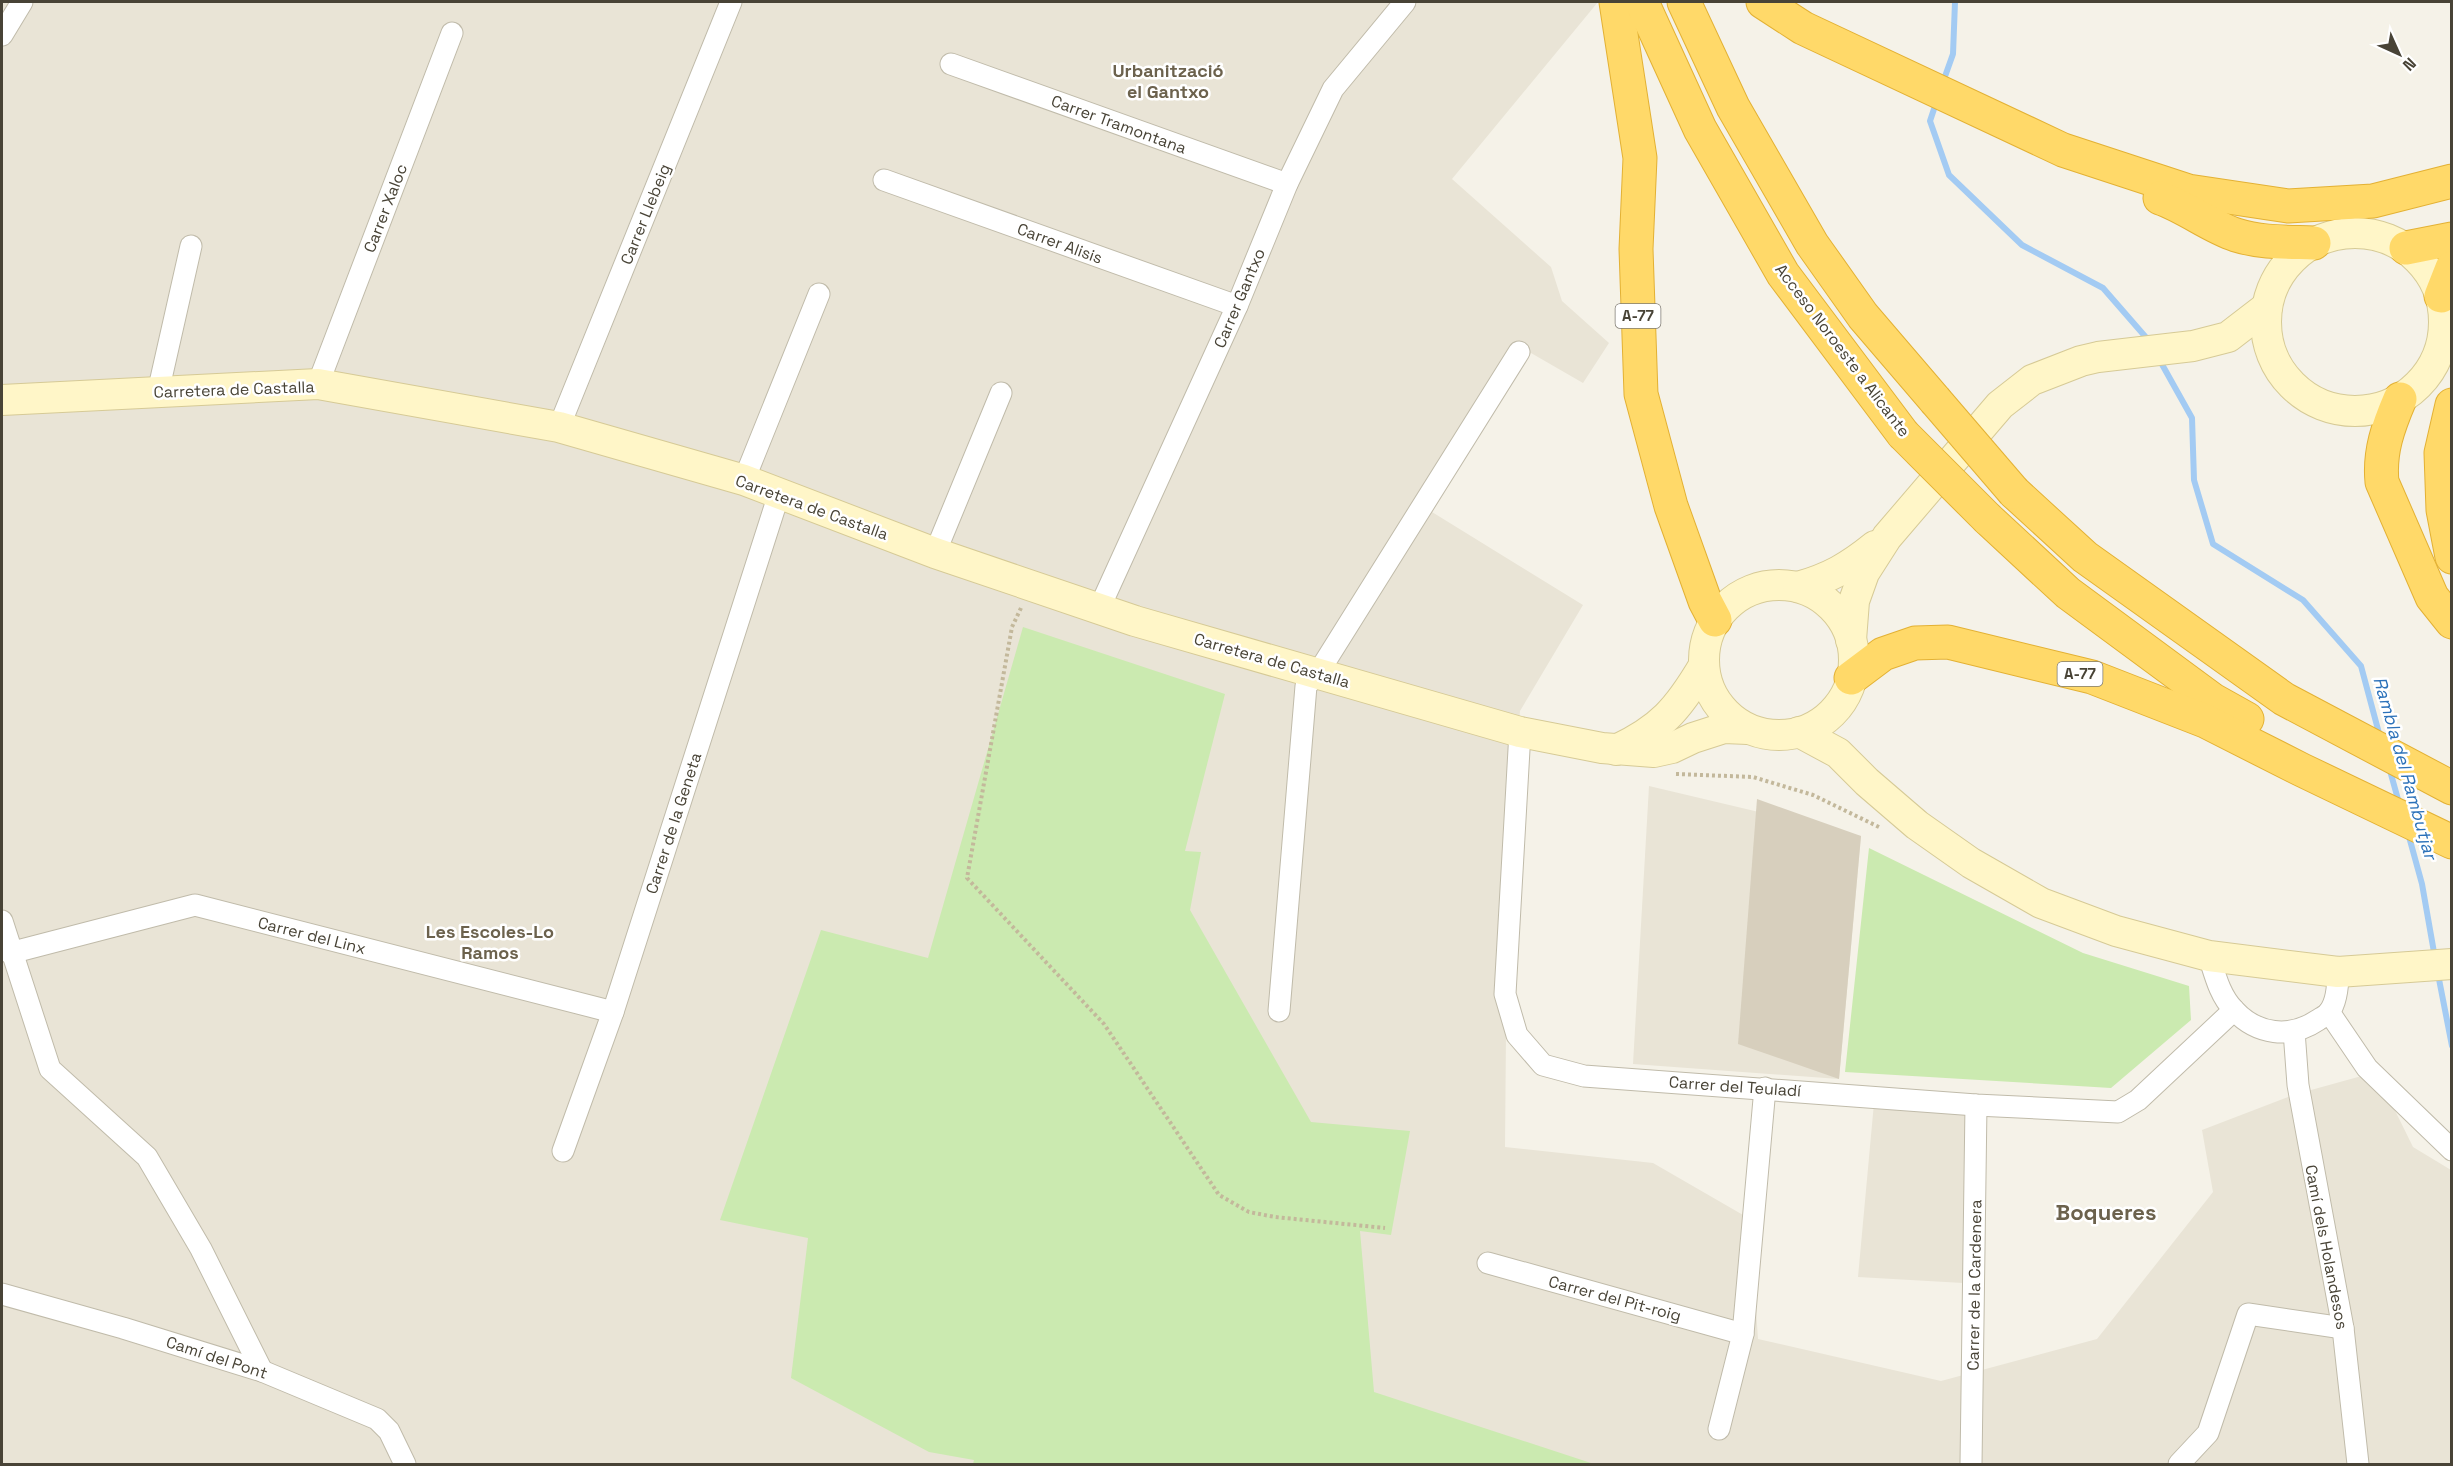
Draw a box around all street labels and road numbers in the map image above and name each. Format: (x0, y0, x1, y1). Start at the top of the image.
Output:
street label: Carrer Tramontana (1048, 90, 1189, 159)
street label: Carrer Xaloc (359, 161, 412, 256)
street label: Carrer Llebeig (616, 161, 675, 268)
street label: Carrer Alisis (1014, 218, 1105, 269)
street label: Carrer Gantxo (1209, 245, 1270, 351)
street label: Acceso Noroeste a Alicante (1771, 260, 1915, 441)
road number: A-77 (1616, 304, 1660, 328)
street label: Carretera de Castalla (153, 376, 315, 403)
street label: Carretera de Castalla (733, 470, 891, 545)
street label: Carretera de Castalla (1192, 628, 1352, 693)
road number: A-77 (2058, 662, 2102, 686)
street label: Carrer de la Geneta (641, 750, 706, 897)
street label: Carrer del Linx (256, 912, 368, 959)
street label: Carrer del Teuladí (1668, 1071, 1802, 1102)
street label: Camí dels Holandesos (2300, 1163, 2353, 1331)
street label: Carrer de la Cardenera (1963, 1199, 1986, 1371)
street label: Carrer del Pit-roig (1546, 1271, 1683, 1326)
street label: Camí del Pont (164, 1331, 270, 1384)

